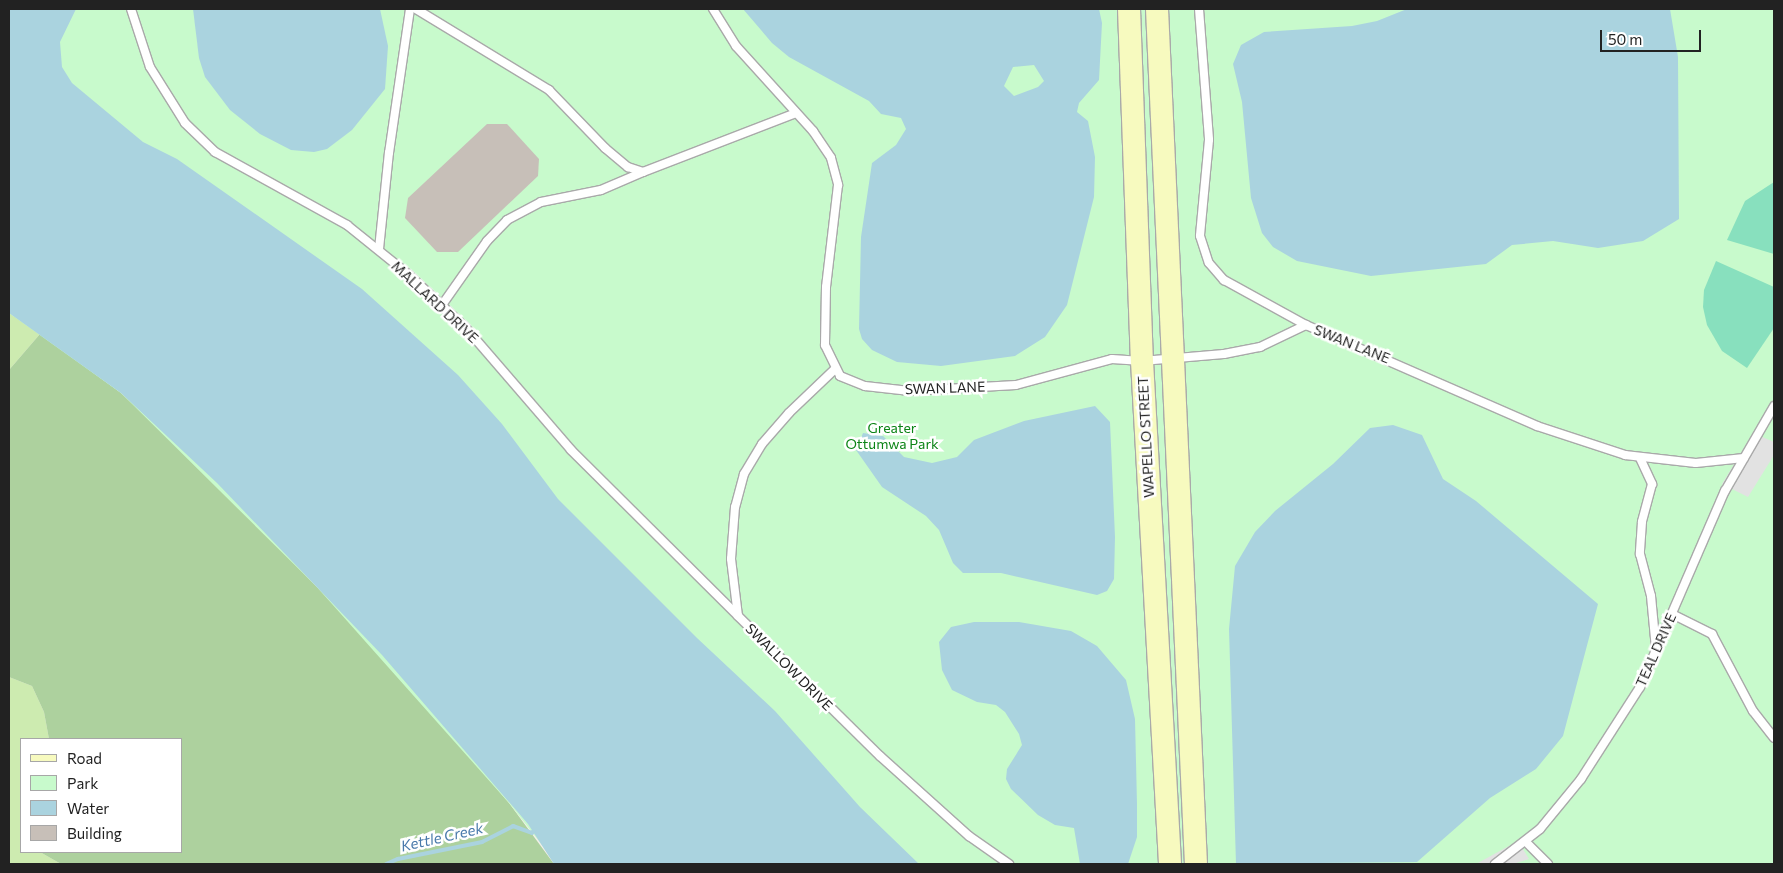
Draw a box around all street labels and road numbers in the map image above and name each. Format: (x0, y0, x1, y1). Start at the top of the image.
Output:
street label: MALLARD DRIVE (388, 257, 482, 347)
street label: SWAN LANE (1311, 321, 1393, 367)
street label: WAPELLO STREET (1134, 376, 1158, 498)
street label: SWAN LANE (904, 378, 986, 398)
street label: TEAL DRIVE (1632, 610, 1680, 690)
street label: SWALLOW DRIVE (742, 620, 836, 714)

